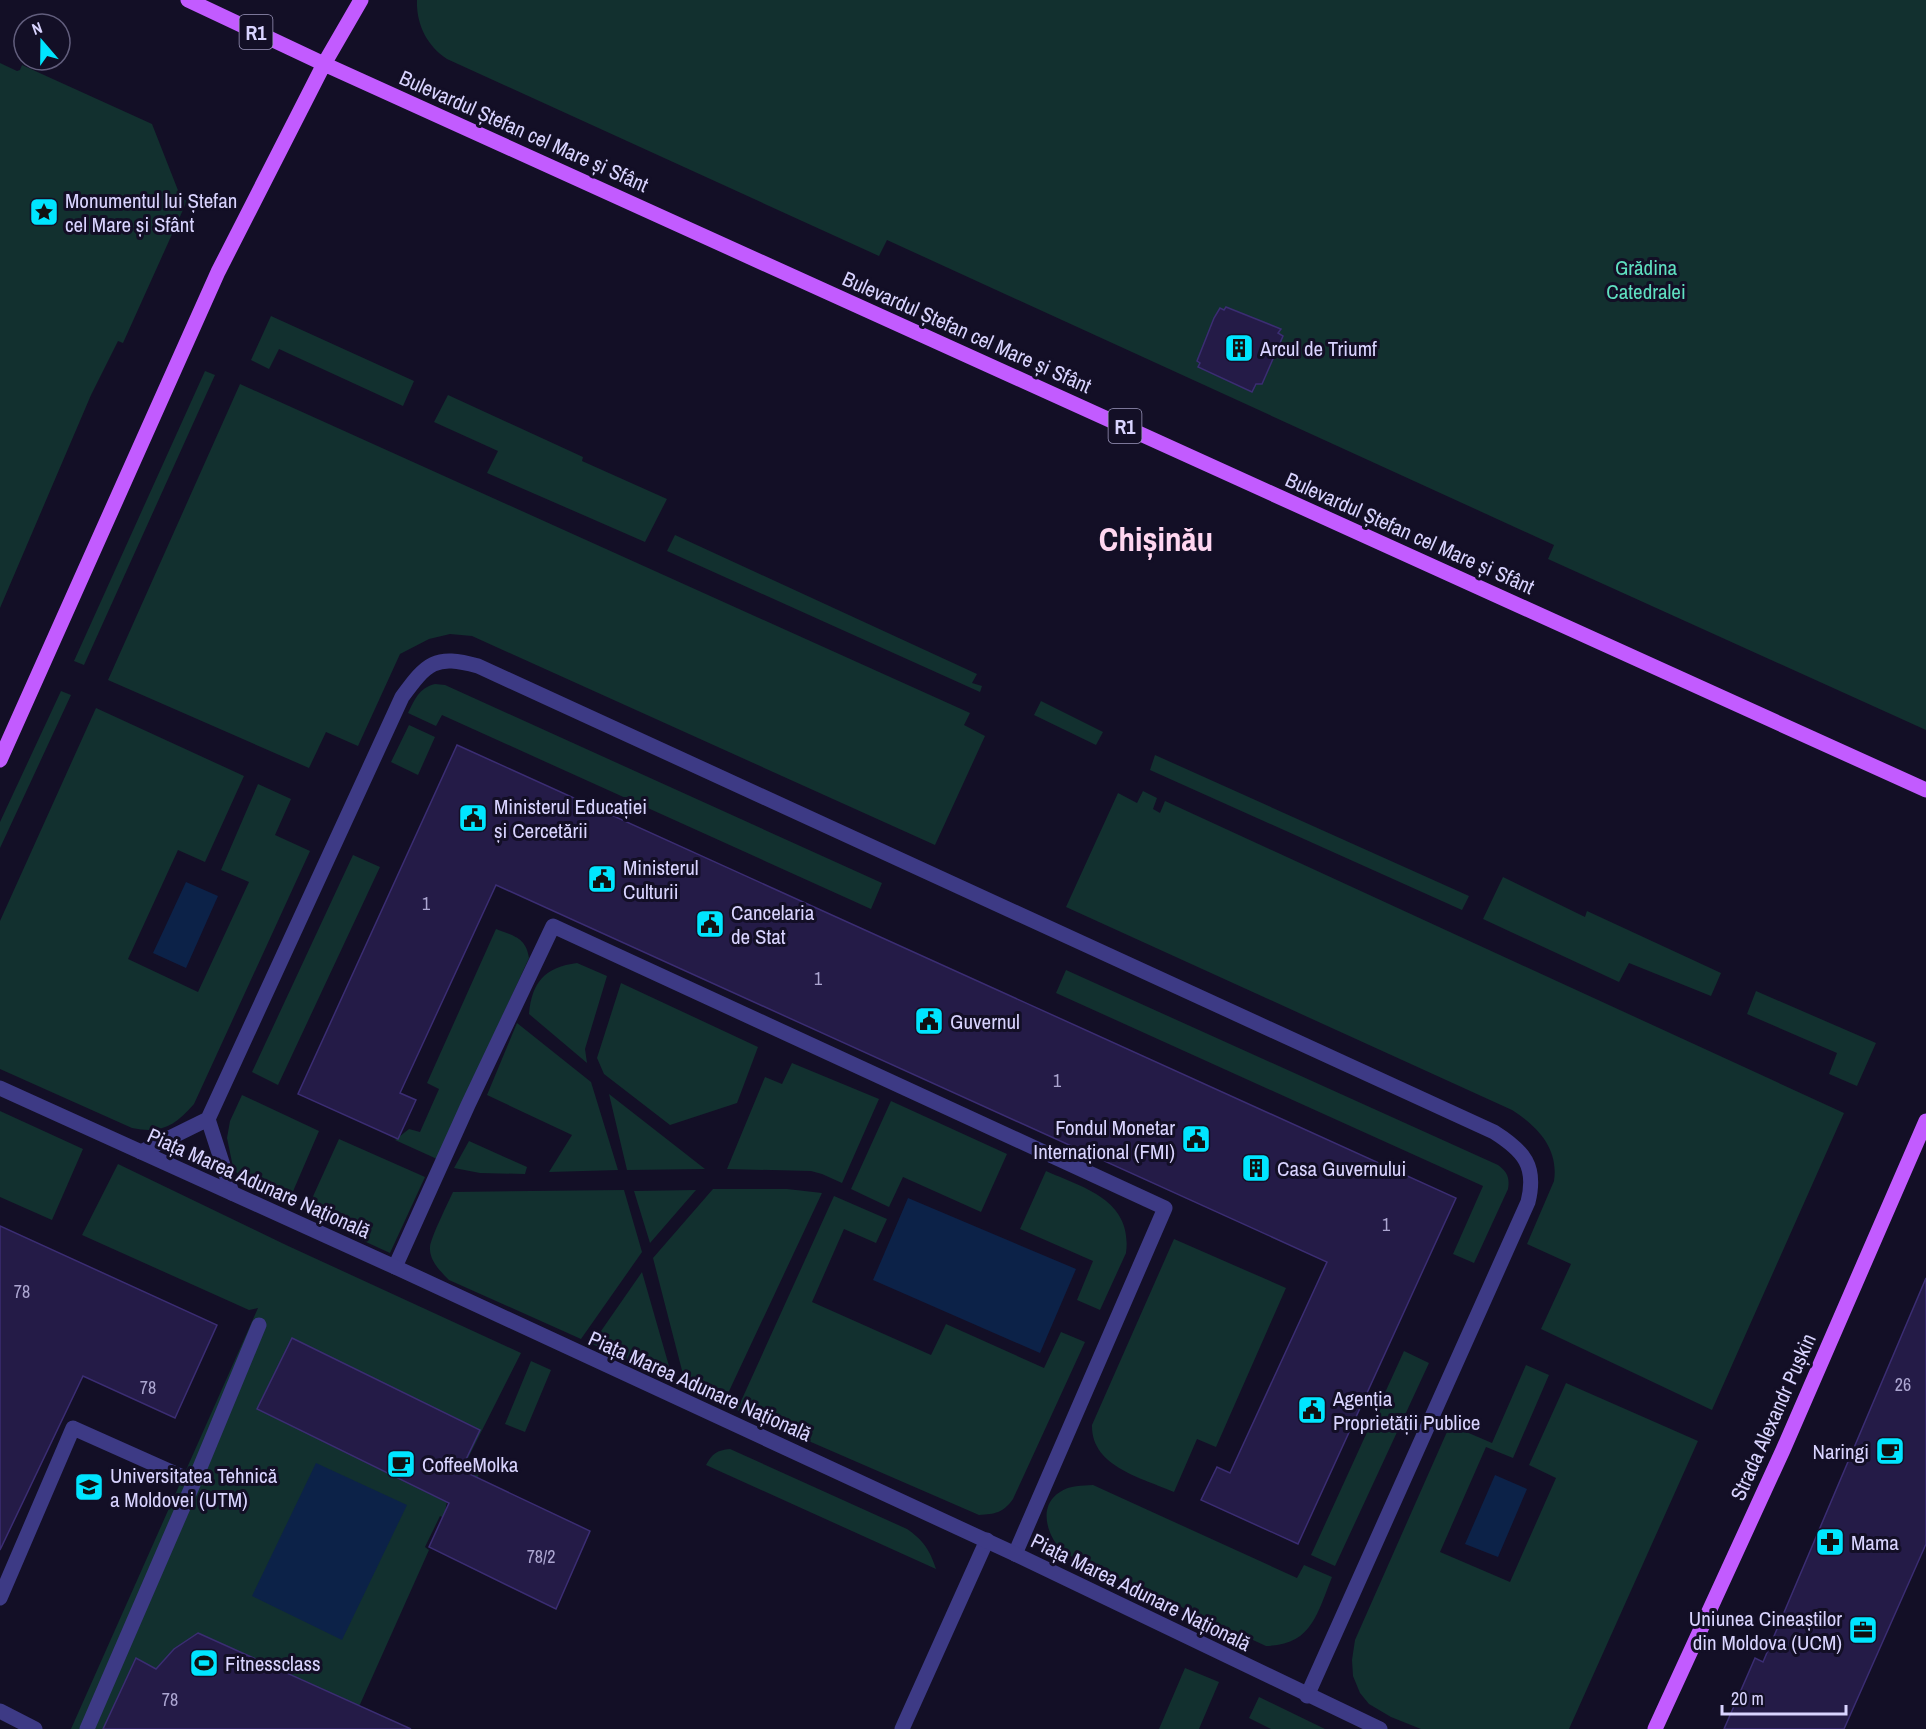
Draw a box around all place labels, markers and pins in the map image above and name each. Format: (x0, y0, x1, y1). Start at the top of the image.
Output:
place label: Monumentul lui Ștefan cel Mare și Sfânt (65, 186, 237, 239)
place icon: Monumentul lui Ștefan cel Mare și Sfânt (28, 196, 60, 228)
building icon: Arcul de Triumf (1223, 332, 1255, 364)
place label: Arcul de Triumf (1259, 334, 1377, 363)
place label: Ministerul Educației și Cercetării (494, 792, 647, 845)
public building icon: Ministerul Educației și Cercetării (457, 802, 489, 834)
place label: Ministerul Culturii (623, 853, 699, 906)
public building icon: Ministerul Culturii (586, 863, 618, 895)
place label: Cancelaria de Stat (731, 898, 815, 951)
public building icon: Cancelaria de Stat (694, 908, 726, 940)
public building icon: Guvernul (913, 1005, 945, 1037)
place label: Guvernul (950, 1007, 1020, 1036)
place label: Fondul Monetar Internațional (FMI) (1033, 1113, 1175, 1166)
public building icon: Fondul Monetar Internațional (FMI) (1180, 1123, 1212, 1155)
building icon: Casa Guvernului (1240, 1152, 1272, 1184)
place label: Casa Guvernului (1277, 1154, 1406, 1183)
place label: Agenția Proprietății Publice (1332, 1384, 1480, 1437)
public building icon: Agenția Proprietății Publice (1296, 1394, 1328, 1426)
cafe icon: Naringi (1874, 1435, 1906, 1467)
place label: Naringi (1813, 1437, 1869, 1466)
cafe icon: CoffeeMolka (385, 1448, 417, 1480)
place label: CoffeeMolka (422, 1450, 519, 1479)
place label: Universitatea Tehnică a Moldovei (UTM) (110, 1461, 278, 1514)
school or university icon: Universitatea Tehnică a Moldovei (UTM) (73, 1471, 105, 1503)
pharmacy icon: Mama (1814, 1526, 1846, 1558)
place label: Mama (1851, 1528, 1899, 1557)
place label: Uniunea Cineaștilor din Moldova (UCM) (1689, 1604, 1842, 1657)
office icon: Uniunea Cineaștilor din Moldova (UCM) (1847, 1614, 1879, 1646)
sports icon: Fitnessclass (188, 1647, 220, 1679)
place label: Fitnessclass (225, 1649, 321, 1678)

